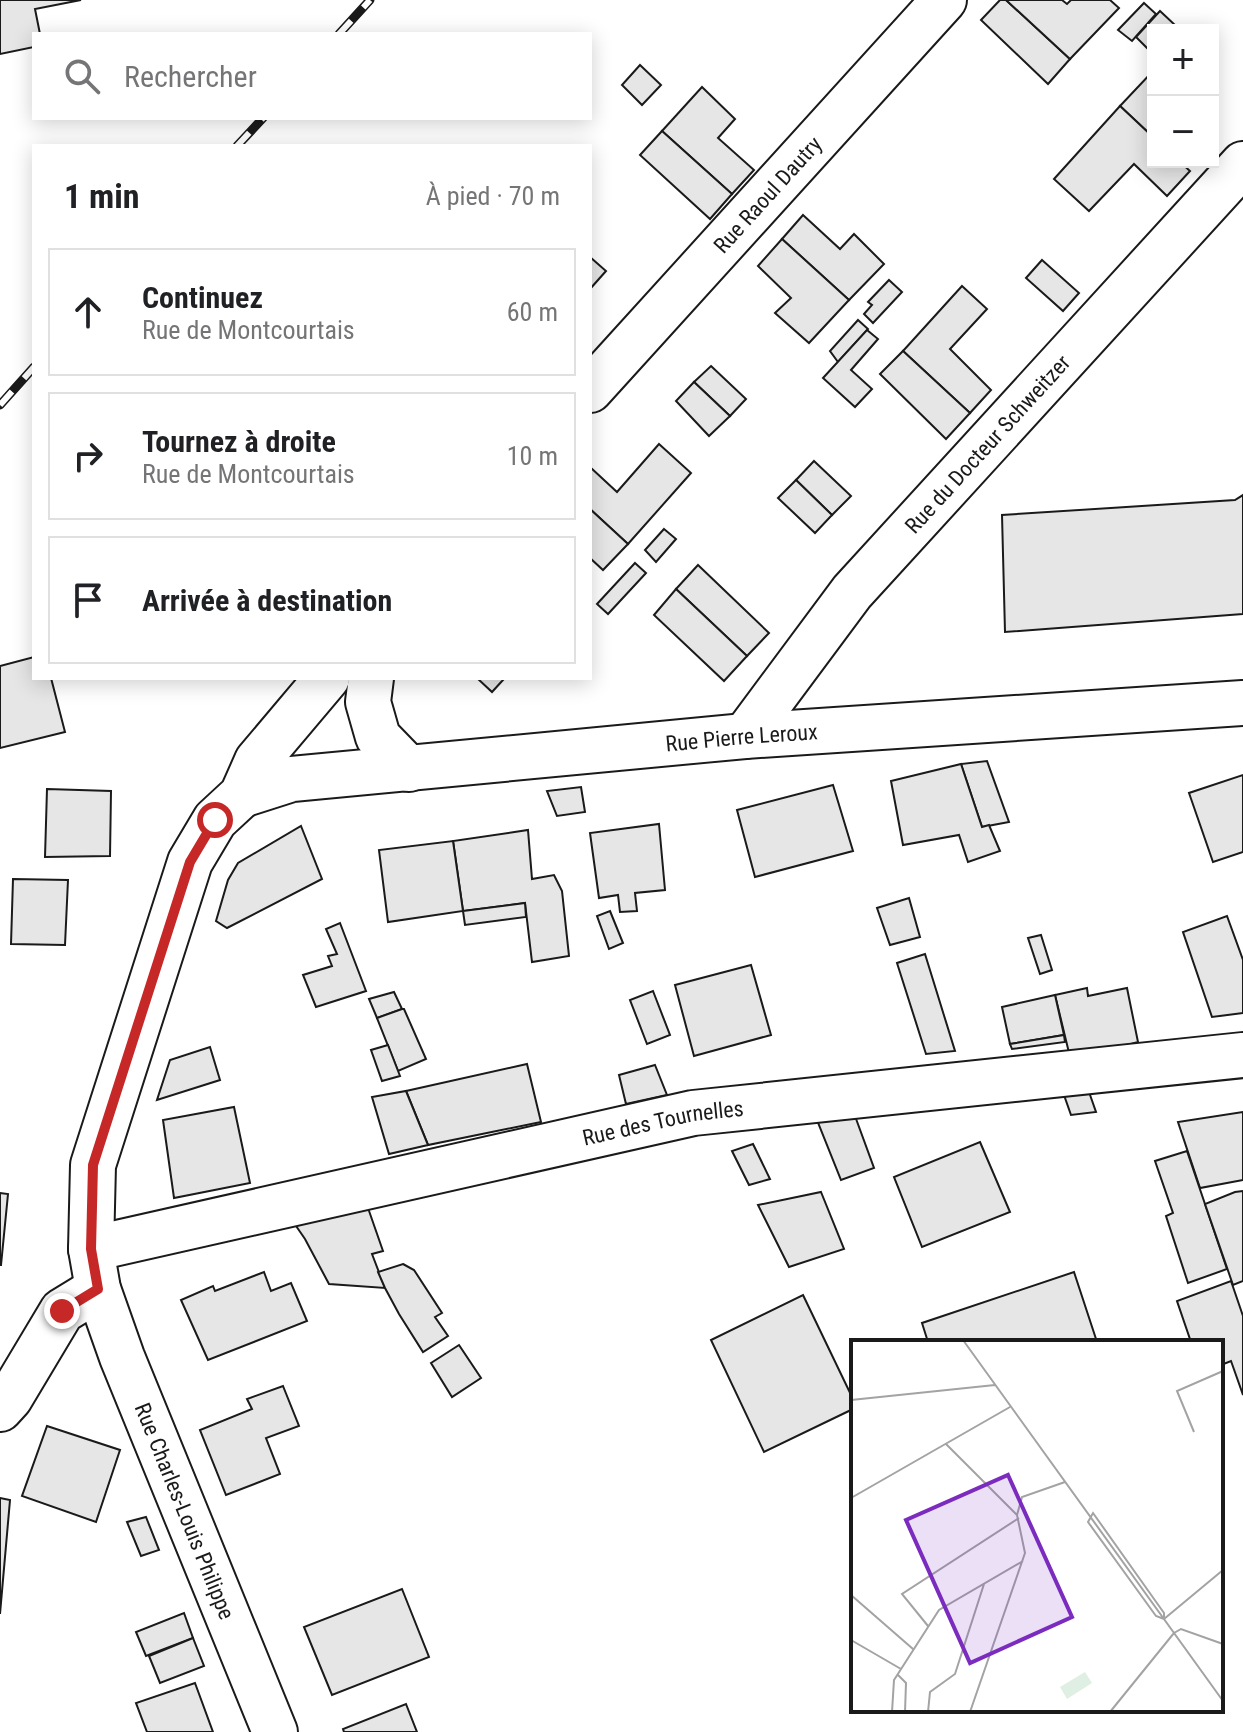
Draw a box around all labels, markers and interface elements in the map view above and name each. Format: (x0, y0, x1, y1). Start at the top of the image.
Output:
map controls (1147, 24, 1219, 168)
button: + (1147, 24, 1219, 96)
search box (32, 32, 592, 120)
icon: search (60, 54, 104, 98)
text: Rechercher (124, 59, 257, 94)
button: − (1147, 96, 1219, 168)
street label: Rue Raoul Dautry (709, 132, 827, 258)
text: 1 min (64, 176, 140, 216)
text: À pied · 70 m (426, 181, 560, 211)
text: Continuez (142, 280, 263, 315)
icon: ahead (66, 290, 110, 334)
text: 60 m (507, 297, 558, 327)
text: Rue de Montcourtais (142, 315, 355, 345)
street label: Rue du Docteur Schweitzer (900, 350, 1075, 538)
text: Tournez à droite (142, 424, 336, 459)
icon: right (66, 434, 110, 478)
text: 10 m (507, 441, 558, 471)
text: Rue de Montcourtais (142, 459, 355, 489)
icon: arrive (66, 578, 110, 622)
text: Arrivée à destination (142, 583, 392, 618)
street label: Rue Pierre Leroux (664, 719, 819, 756)
route start (197, 802, 233, 838)
street label: Rue des Tournelles (580, 1096, 745, 1151)
route end (44, 1293, 80, 1329)
inset map (851, 1340, 1223, 1712)
street label: Rue Charles-Louis Philippe (130, 1399, 239, 1623)

